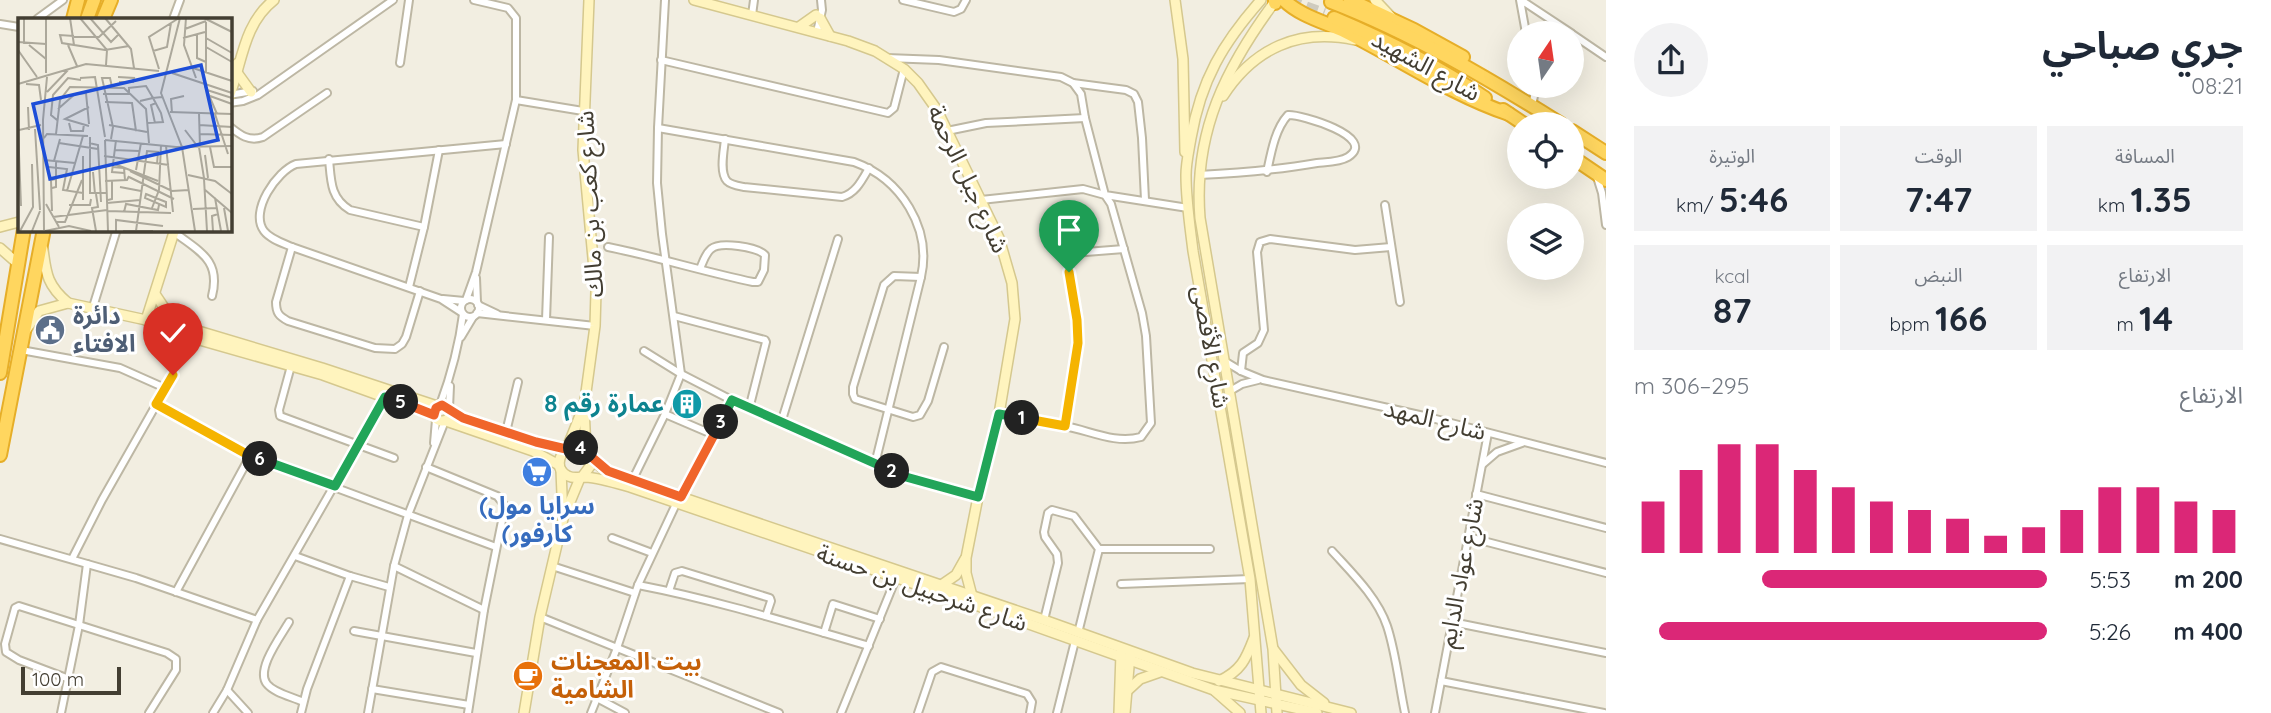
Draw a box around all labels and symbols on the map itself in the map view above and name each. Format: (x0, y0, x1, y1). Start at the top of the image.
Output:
inset map (18, 18, 231, 231)
north arrow (1507, 21, 1584, 98)
street label: شارع الشهيد (1365, 23, 1486, 110)
street label: شارع جبل الرحمة (919, 100, 1016, 259)
street label: شارع كعب بن مالك (569, 110, 612, 298)
pin (1039, 200, 1099, 272)
street label: شارع الأقصى (1183, 283, 1238, 411)
place label: دائرة الافتاء (73, 300, 136, 358)
pin (143, 303, 203, 375)
public building icon: دائرة الافتاء (33, 313, 67, 347)
pin: 5 (384, 384, 418, 420)
building icon: عمارة رقم 8 (670, 387, 704, 421)
place label: عمارة رقم 8 (544, 388, 664, 421)
street label: شارع المهد (1380, 392, 1489, 449)
pin: 1 (1004, 400, 1040, 436)
pin: 3 (704, 404, 738, 440)
pin: 4 (564, 430, 598, 466)
pin: 6 (243, 442, 278, 476)
pin: 2 (874, 454, 910, 489)
supermarket icon: (سرايا مول (كارفور (520, 455, 554, 489)
place label: (سرايا مول (كارفور (479, 490, 595, 548)
street label: شارع عواد الدايم (1431, 496, 1492, 651)
street label: شارع شرحبيل بن حسنة (812, 537, 1032, 640)
place label: بيت المعجنات الشامية (551, 646, 702, 704)
cafe icon: بيت المعجنات الشامية (511, 659, 545, 693)
scale bar (21, 664, 121, 696)

